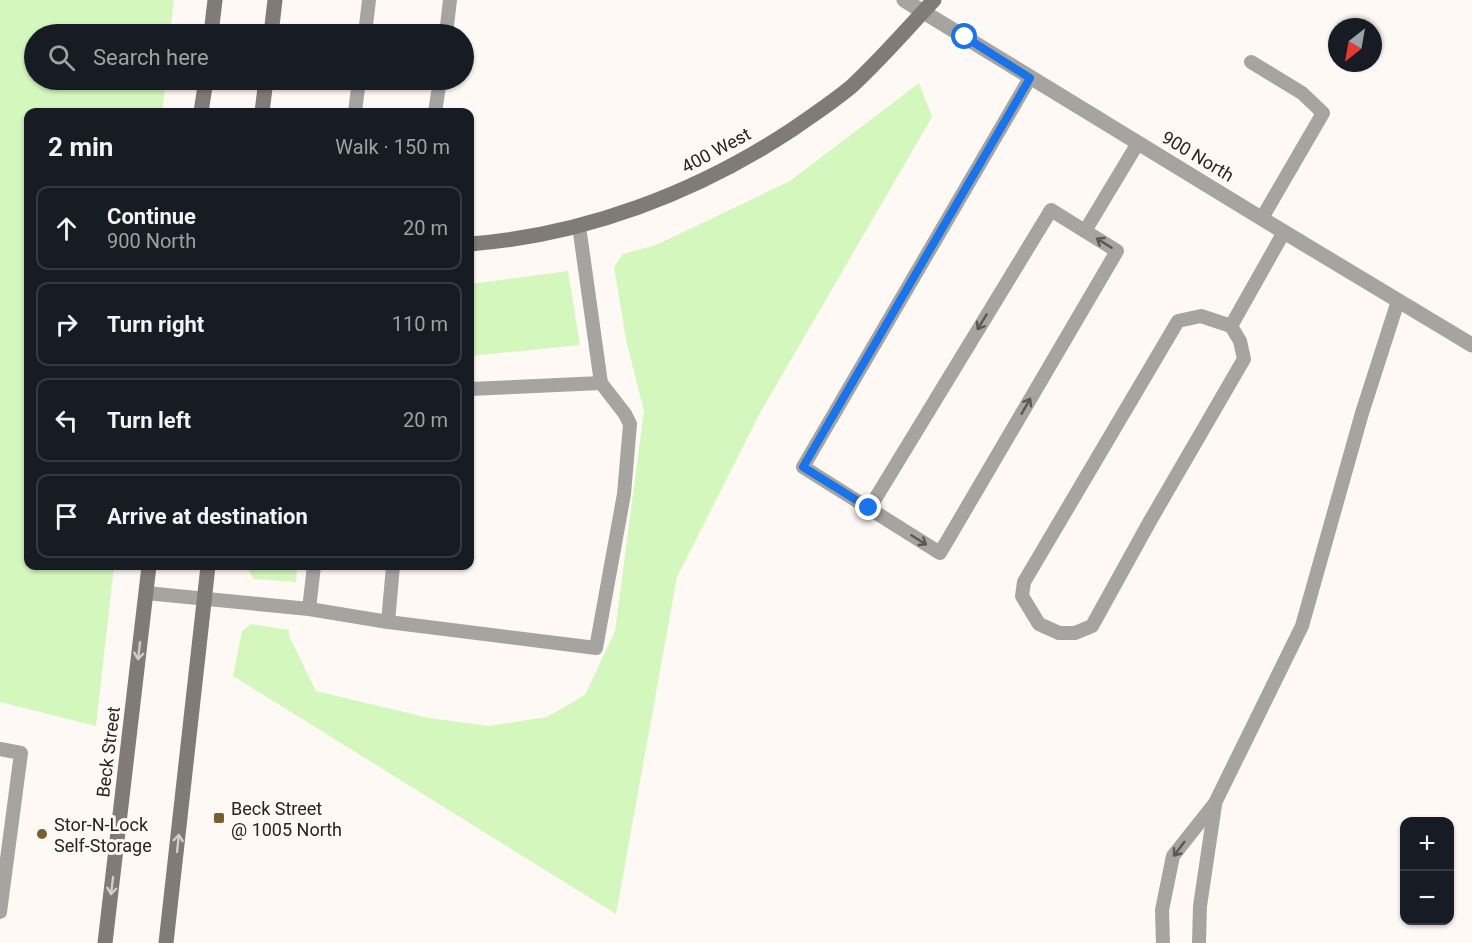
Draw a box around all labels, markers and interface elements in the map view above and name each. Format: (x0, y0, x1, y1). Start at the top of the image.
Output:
north arrow (1328, 18, 1382, 72)
route start (951, 23, 977, 49)
search box (24, 24, 474, 90)
icon: search (45, 41, 78, 74)
text: Search here (93, 45, 209, 70)
street label: 400 West (678, 123, 754, 177)
street label: 900 North (1158, 126, 1238, 186)
text: 2 min (48, 132, 113, 162)
text: Walk · 150 m (335, 135, 450, 159)
text: Continue (107, 204, 196, 229)
icon: ahead (50, 212, 83, 245)
text: 20 m (403, 216, 448, 240)
text: 900 North (107, 229, 196, 253)
one-way arrow (1096, 237, 1113, 249)
icon: right (50, 308, 83, 341)
text: Turn right (107, 312, 204, 337)
text: 110 m (392, 312, 448, 336)
one-way arrow (976, 313, 988, 330)
one-way arrow (1020, 398, 1032, 415)
icon: left (50, 404, 83, 437)
text: Turn left (107, 408, 191, 433)
text: 20 m (403, 408, 448, 432)
route end (855, 494, 881, 520)
icon: arrive (50, 500, 83, 533)
text: Arrive at destination (107, 504, 308, 529)
one-way arrow (910, 534, 927, 546)
one-way arrow (133, 641, 144, 660)
street label: Beck Street (92, 705, 124, 799)
place label: Beck Street @ 1005 North (231, 798, 342, 840)
marker: Beck Street @ 1005 North (212, 811, 226, 825)
place label: Stor-N-Lock Self-Storage (54, 814, 152, 856)
map controls (1400, 817, 1454, 925)
button: + (1400, 817, 1454, 871)
marker: Stor-N-Lock Self-Storage (35, 827, 49, 841)
one-way arrow (172, 834, 183, 854)
one-way arrow (1173, 841, 1186, 857)
button: − (1400, 871, 1454, 925)
one-way arrow (106, 876, 117, 896)

